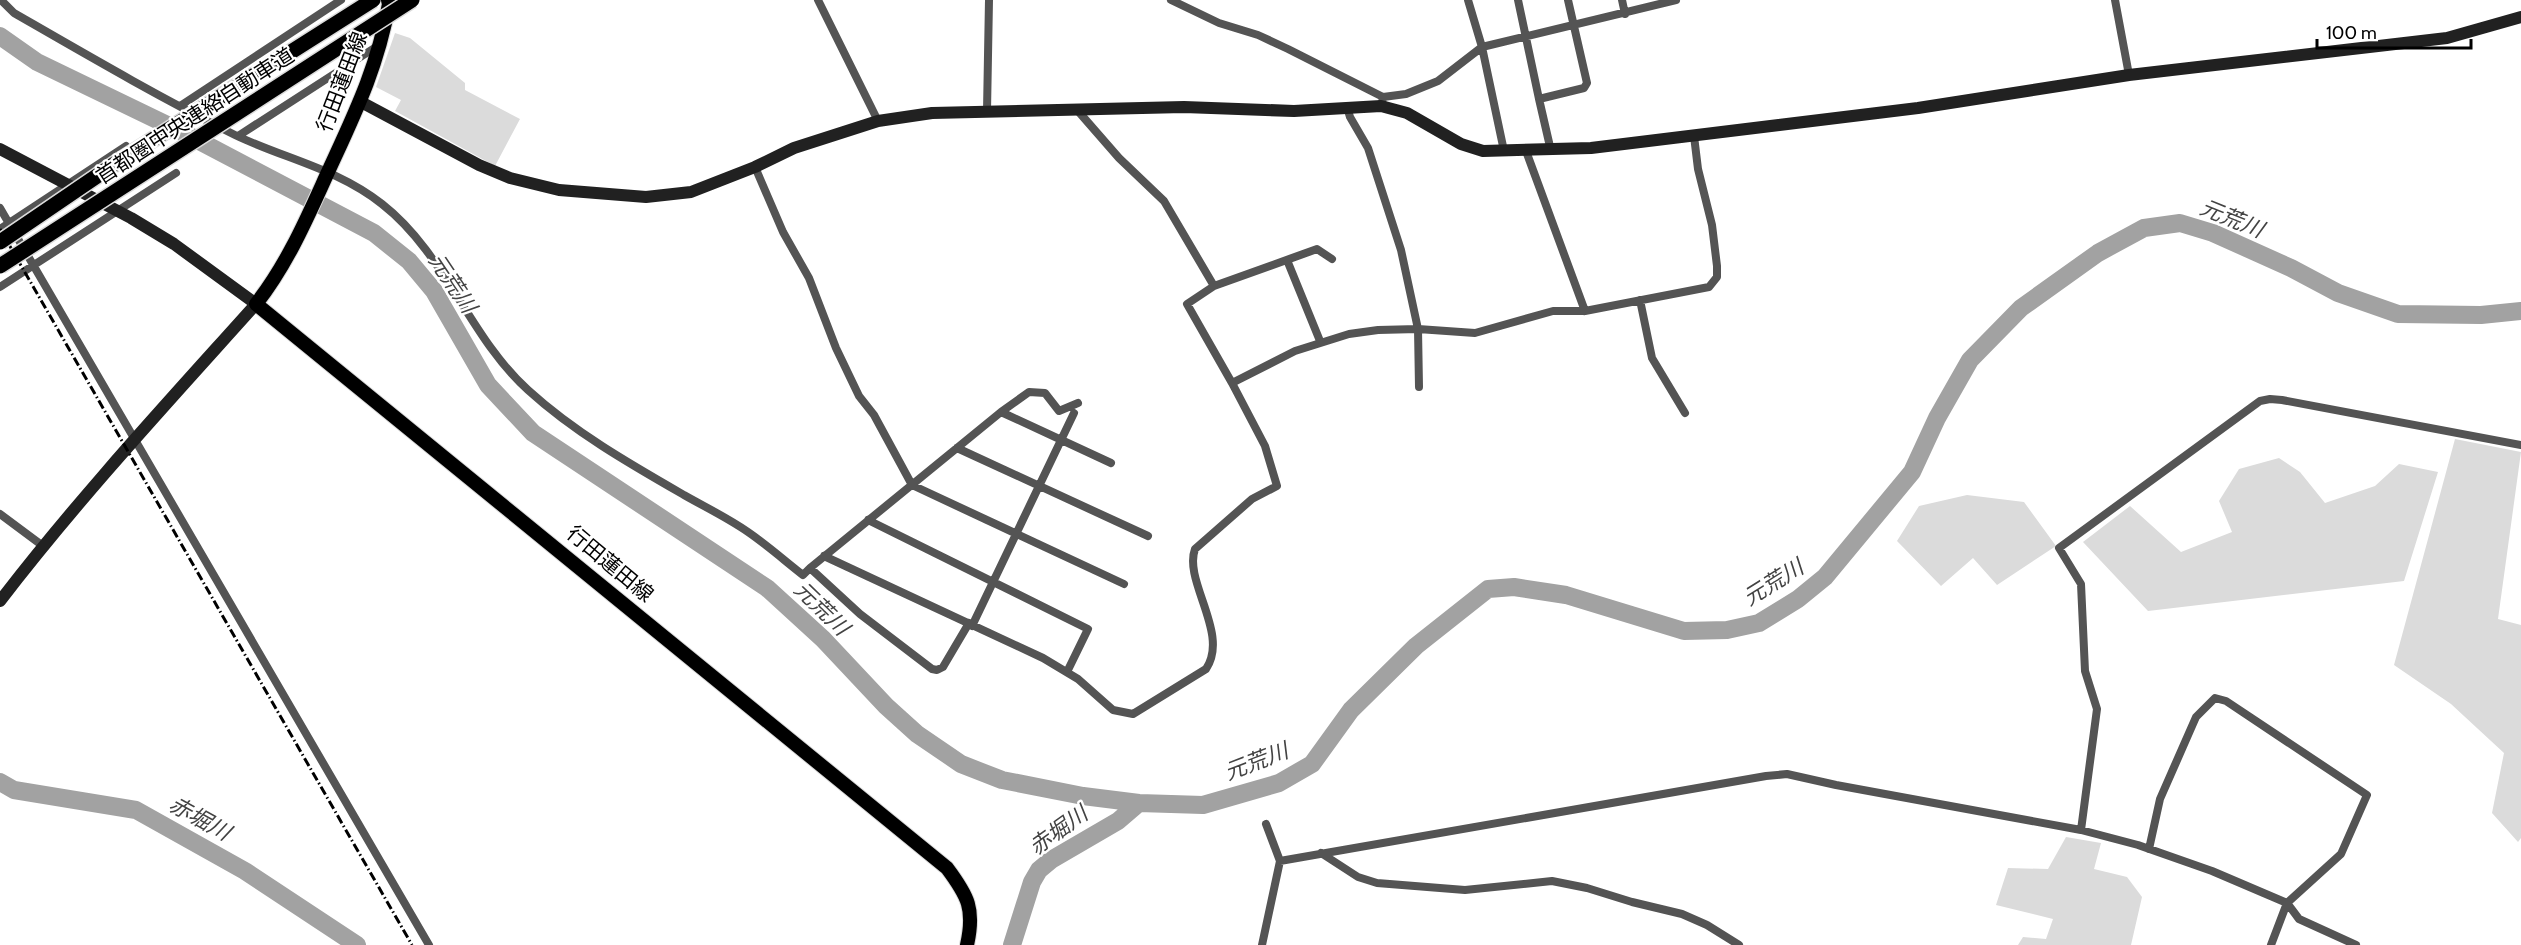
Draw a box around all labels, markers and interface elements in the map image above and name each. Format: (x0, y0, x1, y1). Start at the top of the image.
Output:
scale bar (2317, 12, 2472, 50)
text: 100 m (2326, 22, 2377, 44)
street label: 行田蓮田線 (311, 28, 372, 135)
street label: 首都圏中央連絡自動車道 (91, 42, 298, 189)
water label: 元荒川 (2196, 194, 2269, 244)
water label: 元荒川 (423, 248, 483, 320)
street label: 行田蓮田線 (562, 520, 659, 607)
water label: 元荒川 (1738, 552, 1810, 611)
water label: 元荒川 (789, 576, 856, 642)
water label: 元荒川 (1221, 736, 1294, 786)
water label: 赤堀川 (164, 791, 237, 847)
water label: 赤堀川 (1024, 799, 1095, 861)

